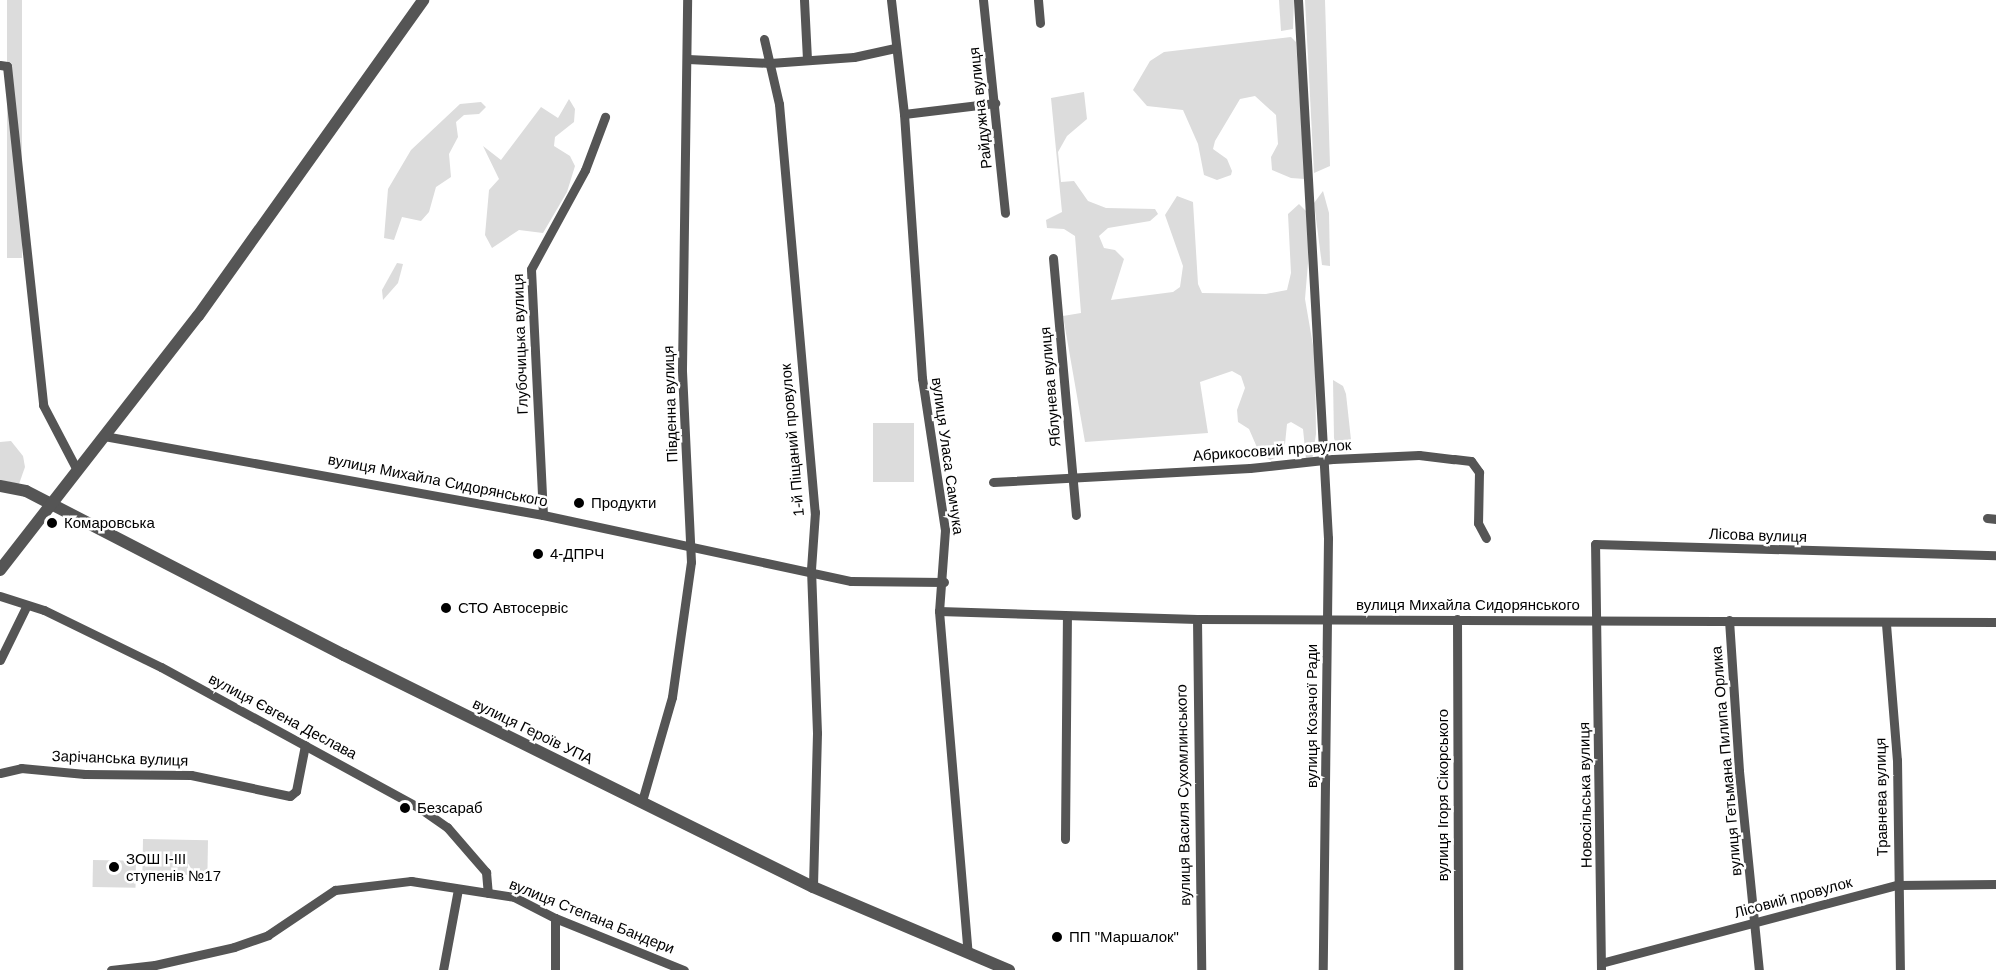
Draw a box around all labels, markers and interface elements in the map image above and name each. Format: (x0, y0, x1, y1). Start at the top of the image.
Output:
street label: Райдужна вулиця (965, 46, 995, 170)
street label: Глубочицька вулиця (509, 273, 531, 415)
street label: Яблунева вулиця (1036, 326, 1064, 448)
street label: Південна вулиця (659, 345, 681, 463)
street label: 1-й Піщаний провулок (776, 363, 808, 517)
street label: вулиця Уласа Самчука (928, 376, 968, 536)
street label: Абрикосовий провулок (1192, 435, 1352, 465)
street label: вулиця Михайла Сидорянського (326, 450, 550, 510)
place label: Продукти (591, 494, 656, 512)
marker: Продукти (572, 496, 586, 510)
place label: Комаровська (64, 514, 155, 532)
marker: Комаровська (45, 516, 59, 530)
street label: Лісова вулиця (1709, 524, 1807, 546)
place label: 4-ДПРЧ (550, 545, 604, 563)
marker: 4-ДПРЧ (531, 547, 545, 561)
street label: вулиця Михайла Сидорянського (1356, 596, 1580, 614)
place label: СТО Автосервіс (458, 599, 568, 617)
marker: СТО Автосервіс (439, 601, 453, 615)
street label: вулиця Козачої Ради (1303, 644, 1321, 788)
street label: вулиця Гетьмана Пилипа Орлика (1707, 645, 1745, 877)
street label: вулиця Євгена Деслава (206, 669, 360, 763)
street label: вулиця Василя Сухомлинського (1172, 684, 1194, 906)
street label: вулиця Героїв УПА (470, 694, 596, 768)
street label: вулиця Ігоря Сікорського (1434, 709, 1452, 881)
street label: Новосільська вулиця (1575, 722, 1595, 868)
street label: Травнева вулиця (1871, 738, 1891, 856)
street label: Зарічанська вулиця (51, 747, 189, 769)
place label: Безсараб (417, 799, 483, 817)
marker: Безсараб (398, 801, 412, 815)
place label: ЗОШ І-ІІІ ступенів №17 (126, 849, 221, 884)
marker: ЗОШ І-ІІІ ступенів №17 (107, 860, 121, 874)
street label: Лісовий провулок (1732, 873, 1854, 921)
street label: вулиця Степана Бандери (507, 875, 677, 957)
place label: ПП "Маршалок" (1069, 928, 1179, 946)
marker: ПП "Маршалок" (1050, 930, 1064, 944)

